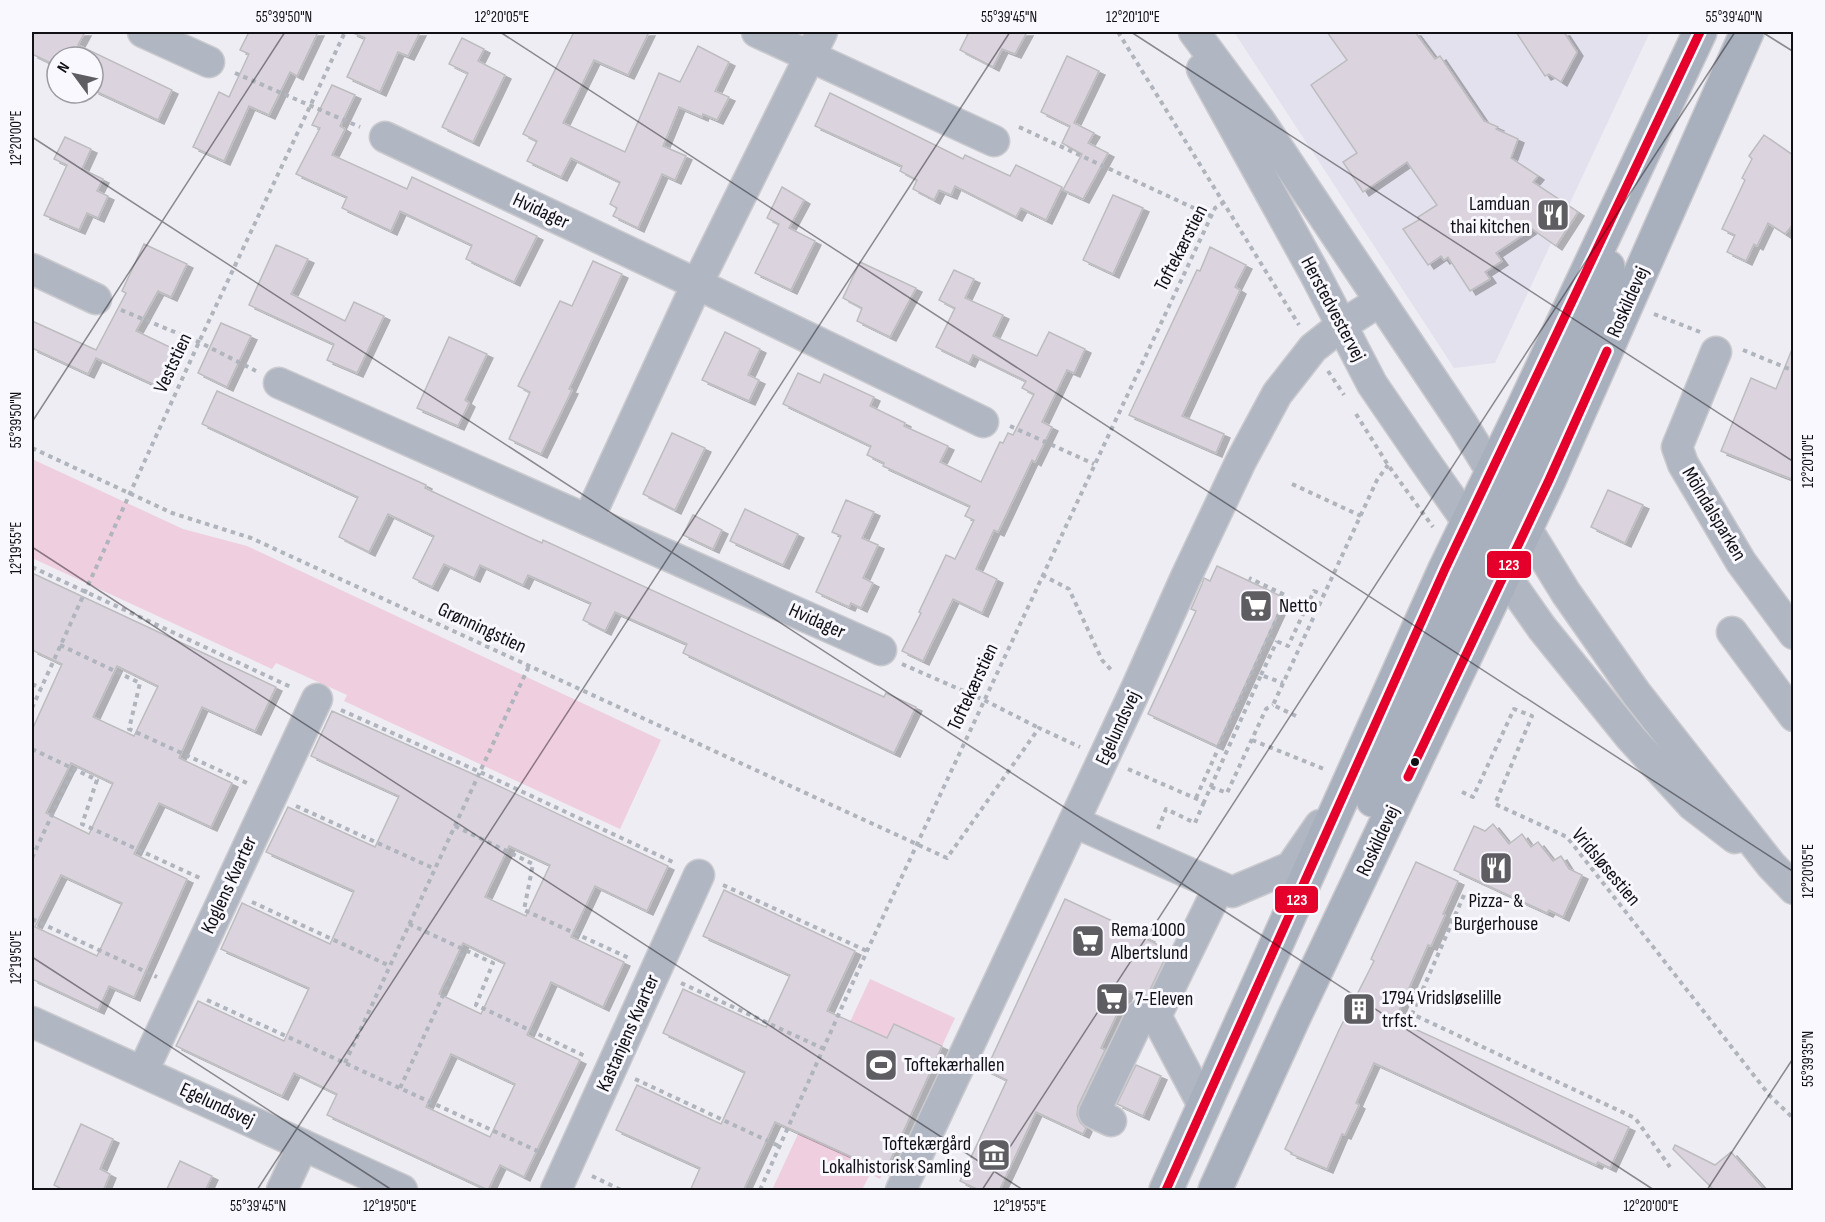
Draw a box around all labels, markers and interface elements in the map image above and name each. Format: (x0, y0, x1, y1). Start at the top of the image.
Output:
text: 55°39'50"N (256, 8, 312, 27)
text: 12°20'05"E (475, 8, 529, 27)
text: 55°39'45"N (981, 8, 1037, 27)
text: 12°20'10"E (1106, 8, 1160, 27)
text: 55°39'40"N (1706, 8, 1762, 27)
north arrow (45, 45, 105, 105)
text: N (53, 59, 74, 76)
text: 12°20'00"E (7, 110, 26, 166)
street label: Hvidager (509, 188, 573, 235)
place label: Lamduan thai kitchen (1450, 192, 1530, 239)
restaurant icon: Lamduan thai kitchen (1535, 197, 1571, 233)
street label: Toftekærstien (1149, 201, 1213, 295)
street label: Herstedvestervej (1295, 253, 1371, 365)
street label: Roskildevej (1602, 263, 1654, 341)
street label: Veststien (149, 329, 197, 397)
text: 55°39'50"N (7, 392, 26, 448)
text: 12°20'10"E (1799, 434, 1818, 488)
street label: Mölndalsparken (1677, 463, 1751, 565)
text: 12°19'55"E (7, 522, 26, 574)
line badge: 123 (1486, 550, 1532, 579)
text: 123 (1499, 556, 1519, 575)
supermarket icon: Netto (1238, 588, 1274, 624)
place label: Netto (1279, 594, 1318, 618)
street label: Grønningstien (434, 597, 530, 659)
street label: Hvidager (785, 598, 849, 644)
street label: Toftekærstien (942, 640, 1004, 734)
street label: Egelundsvej (1090, 687, 1146, 769)
unlabelled marker (1409, 756, 1421, 768)
street label: Roskildevej (1351, 802, 1405, 880)
street label: Vridsløsestien (1566, 823, 1646, 911)
street label: Koglens Kvarter (196, 832, 262, 938)
text: 12°20'05"E (1799, 844, 1818, 898)
restaurant icon: Pizza- & Burgerhouse (1478, 850, 1514, 886)
line badge: 123 (1274, 885, 1319, 914)
place label: Pizza- & Burgerhouse (1454, 889, 1538, 936)
text: 123 (1287, 891, 1307, 910)
place label: Rema 1000 Albertslund (1110, 918, 1188, 965)
supermarket icon: Rema 1000 Albertslund (1070, 923, 1106, 959)
text: 12°19'50"E (7, 930, 26, 984)
street label: Kastanjens Kvarter (591, 970, 665, 1095)
supermarket icon: 7-Eleven (1094, 981, 1130, 1017)
place label: 1794 Vridsløselille trfst. (1382, 986, 1502, 1033)
place label: 7-Eleven (1135, 987, 1193, 1011)
building icon: 1794 Vridsløselille trfst. (1341, 991, 1377, 1027)
text: 55°39'35"N (1799, 1031, 1818, 1087)
sports icon: Toftekærhallen (863, 1047, 899, 1083)
place label: Toftekærhallen (904, 1053, 1004, 1077)
street label: Egelundsvej (176, 1077, 258, 1133)
place label: Toftekærgård Lokalhistorisk Samling (822, 1132, 971, 1179)
museum icon: Toftekærgård Lokalhistorisk Samling (976, 1137, 1012, 1173)
text: 55°39'45"N (230, 1197, 286, 1216)
text: 12°19'50"E (363, 1197, 417, 1216)
text: 12°19'55"E (994, 1197, 1046, 1216)
text: 12°20'00"E (1623, 1197, 1679, 1216)

